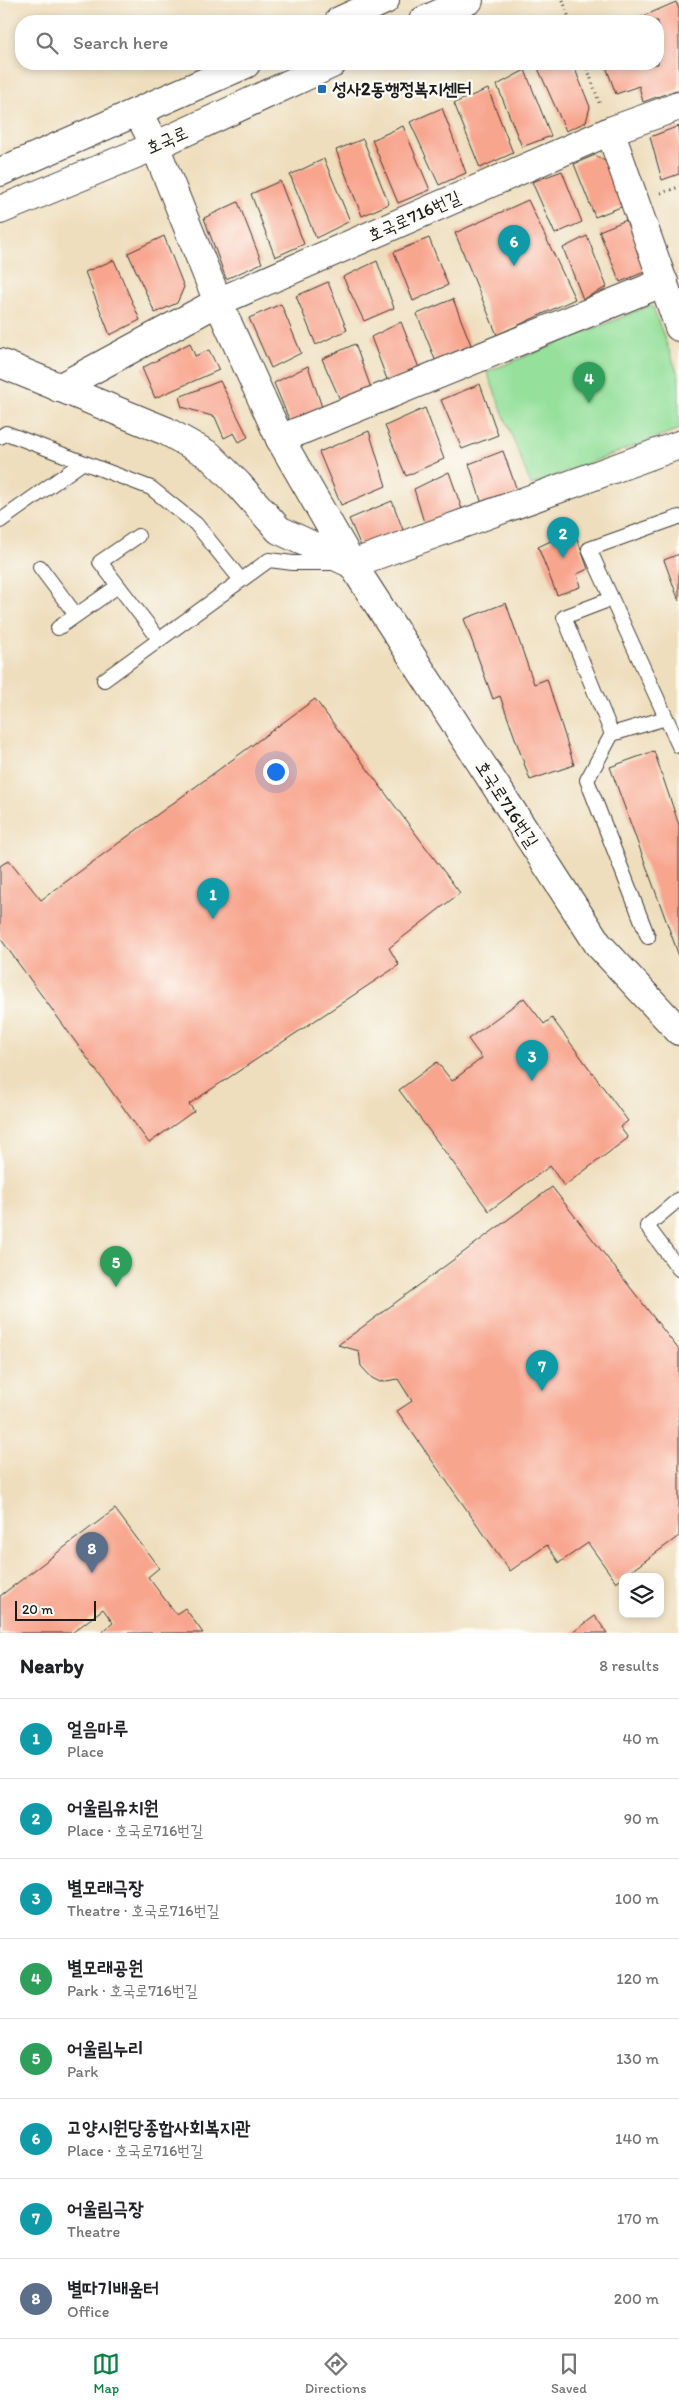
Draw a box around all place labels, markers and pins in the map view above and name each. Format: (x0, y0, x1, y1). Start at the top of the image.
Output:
place label: 성사2동행정복지센터 (332, 78, 472, 100)
marker: 성사2동행정복지센터 (316, 83, 328, 95)
pin: 6 (498, 225, 530, 266)
pin: 4 (573, 362, 605, 403)
pin: 2 (547, 517, 579, 558)
pin: 1 (197, 878, 229, 919)
pin: 3 (516, 1040, 548, 1081)
pin: 5 (100, 1246, 132, 1287)
pin: 7 (526, 1350, 558, 1391)
pin: 8 (76, 1532, 108, 1573)

